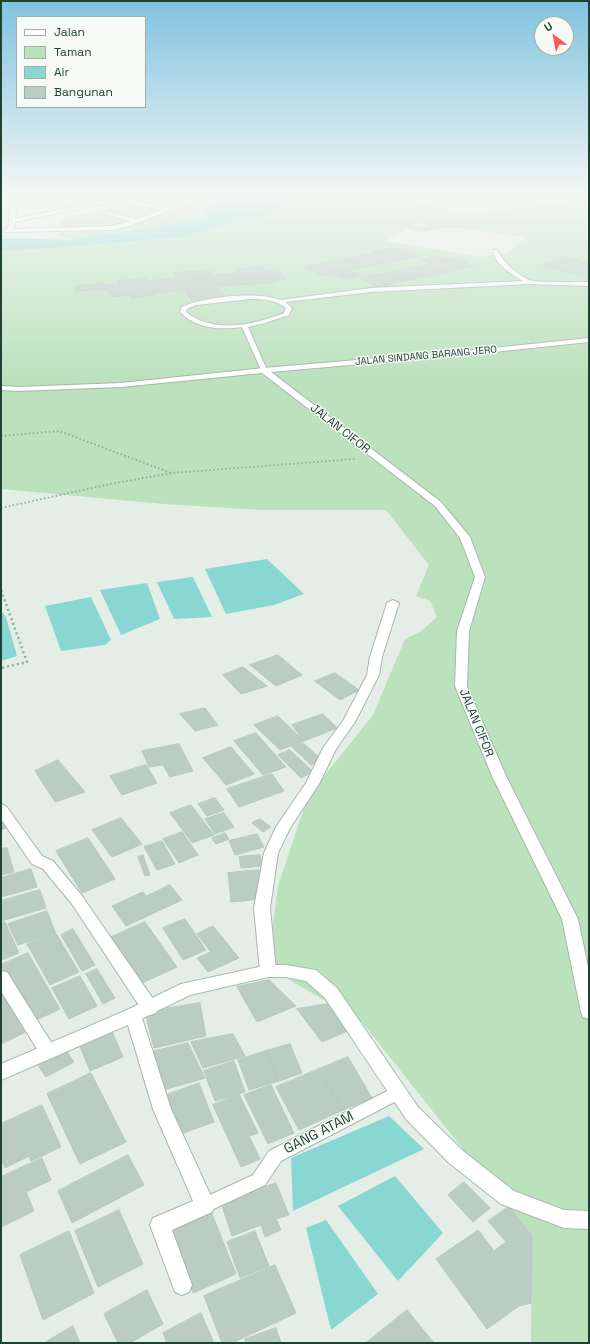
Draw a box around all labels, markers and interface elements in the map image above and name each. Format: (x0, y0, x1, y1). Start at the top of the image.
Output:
legend (16, 16, 146, 108)
north arrow (534, 16, 574, 56)
text: U (541, 19, 555, 35)
text: Jalan (54, 24, 85, 40)
text: Taman (54, 44, 91, 60)
text: Air (54, 64, 69, 80)
text: Bangunan (54, 84, 113, 100)
street label: JALAN SINDANG BARANG JERO (354, 344, 498, 368)
street label: JALAN CIFOR (307, 401, 373, 457)
street label: JALAN CIFOR (456, 687, 496, 759)
street label: GANG ATAM (281, 1108, 357, 1158)

